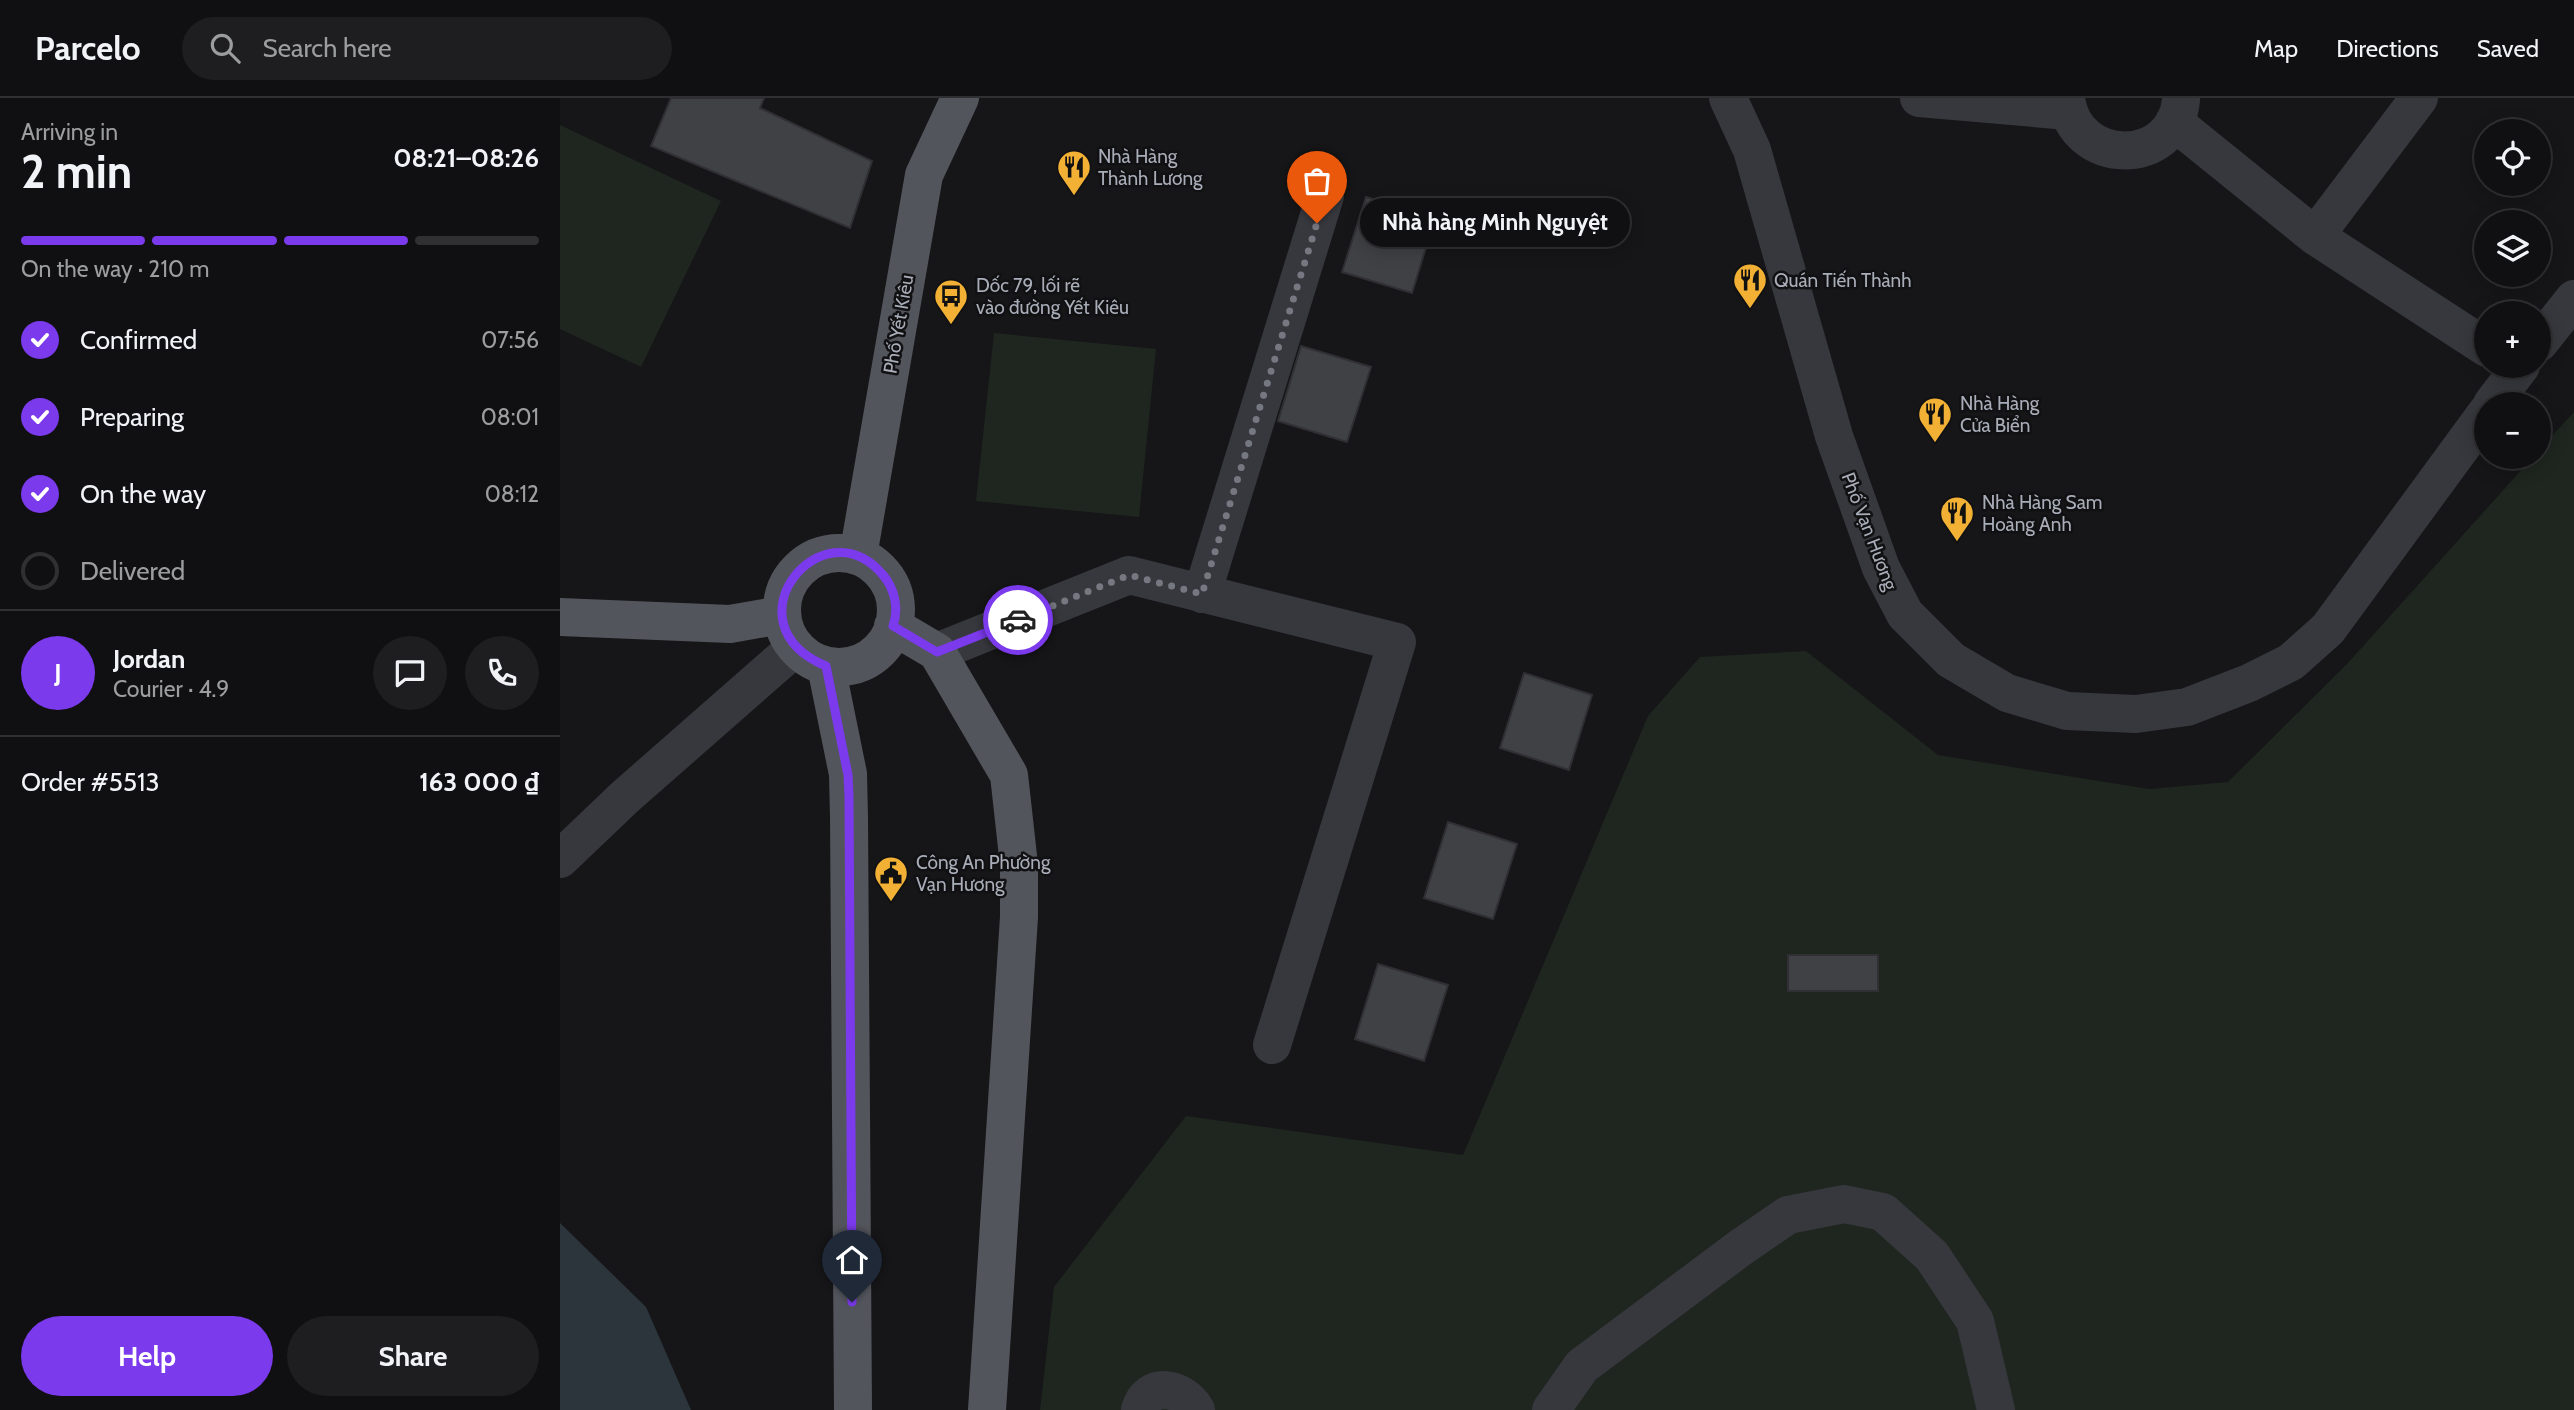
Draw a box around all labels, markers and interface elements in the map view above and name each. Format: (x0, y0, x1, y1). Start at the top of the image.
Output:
search box (182, 17, 672, 80)
text: Parcelo (35, 28, 140, 68)
icon: search (206, 29, 244, 67)
text: Search here (262, 32, 392, 64)
text: Map (2254, 34, 2298, 63)
text: Directions (2336, 34, 2439, 63)
text: Saved (2477, 34, 2539, 63)
text: Arriving in (21, 118, 118, 146)
map controls (2474, 119, 2551, 469)
button: locate (2474, 119, 2551, 196)
text: 08:21–08:26 (393, 142, 539, 174)
text: 2 min (21, 144, 132, 200)
place label: Nhà Hàng Thành Lương (1098, 145, 1203, 190)
restaurant icon: Nhà Hàng Thành Lương (1055, 148, 1093, 197)
pin (1287, 151, 1347, 223)
icon: bag (1298, 162, 1336, 200)
callout: Nhà hàng Minh Nguyệt (1359, 198, 1628, 248)
text: Nhà hàng Minh Nguyệt (1382, 208, 1608, 236)
button: layers (2474, 210, 2551, 287)
text: On the way · 210 m (21, 255, 209, 283)
restaurant icon: Quán Tiến Thành (1731, 261, 1769, 310)
place label: Quán Tiến Thành (1774, 269, 1911, 292)
street label: Phố Yết Kiêu (878, 273, 919, 375)
place label: Dốc 79, lối rẽ vào đường Yết Kiêu (976, 274, 1129, 319)
bus stop icon: Dốc 79, lối rẽ vào đường Yết Kiêu (932, 277, 970, 326)
button: + (2474, 301, 2551, 378)
icon: check (21, 321, 59, 359)
text: Confirmed (80, 324, 197, 356)
text: 07:56 (481, 326, 539, 354)
place label: Nhà Hàng Cửa Biển (1960, 392, 2040, 437)
button: − (2474, 392, 2551, 469)
restaurant icon: Nhà Hàng Cửa Biển (1916, 395, 1954, 444)
icon: check (21, 398, 59, 436)
text: Preparing (80, 401, 184, 433)
text: 08:01 (481, 403, 539, 431)
street label: Phố Vạn Hương (1837, 469, 1903, 594)
icon: check (21, 475, 59, 513)
text: On the way (80, 478, 206, 510)
text: 08:12 (485, 480, 539, 508)
place label: Nhà Hàng Sam Hoàng Anh (1982, 491, 2102, 536)
restaurant icon: Nhà Hàng Sam Hoàng Anh (1938, 494, 1976, 543)
text: Delivered (80, 555, 185, 587)
courier (983, 585, 1053, 655)
icon: car (999, 601, 1037, 639)
button: chat (373, 636, 447, 710)
button: phone (465, 636, 539, 710)
text: Jordan (113, 643, 185, 675)
text: J (54, 657, 62, 689)
text: Courier · 4.9 (113, 675, 229, 703)
text: Order #5513 (21, 766, 160, 798)
text: 163 000 ₫ (419, 766, 539, 798)
place label: Công An Phường Vạn Hương (916, 851, 1051, 896)
public building icon: Công An Phường Vạn Hương (872, 854, 910, 903)
pin (822, 1230, 882, 1302)
icon: home (833, 1241, 871, 1279)
button: Help (21, 1316, 273, 1396)
button: Share (287, 1316, 539, 1396)

